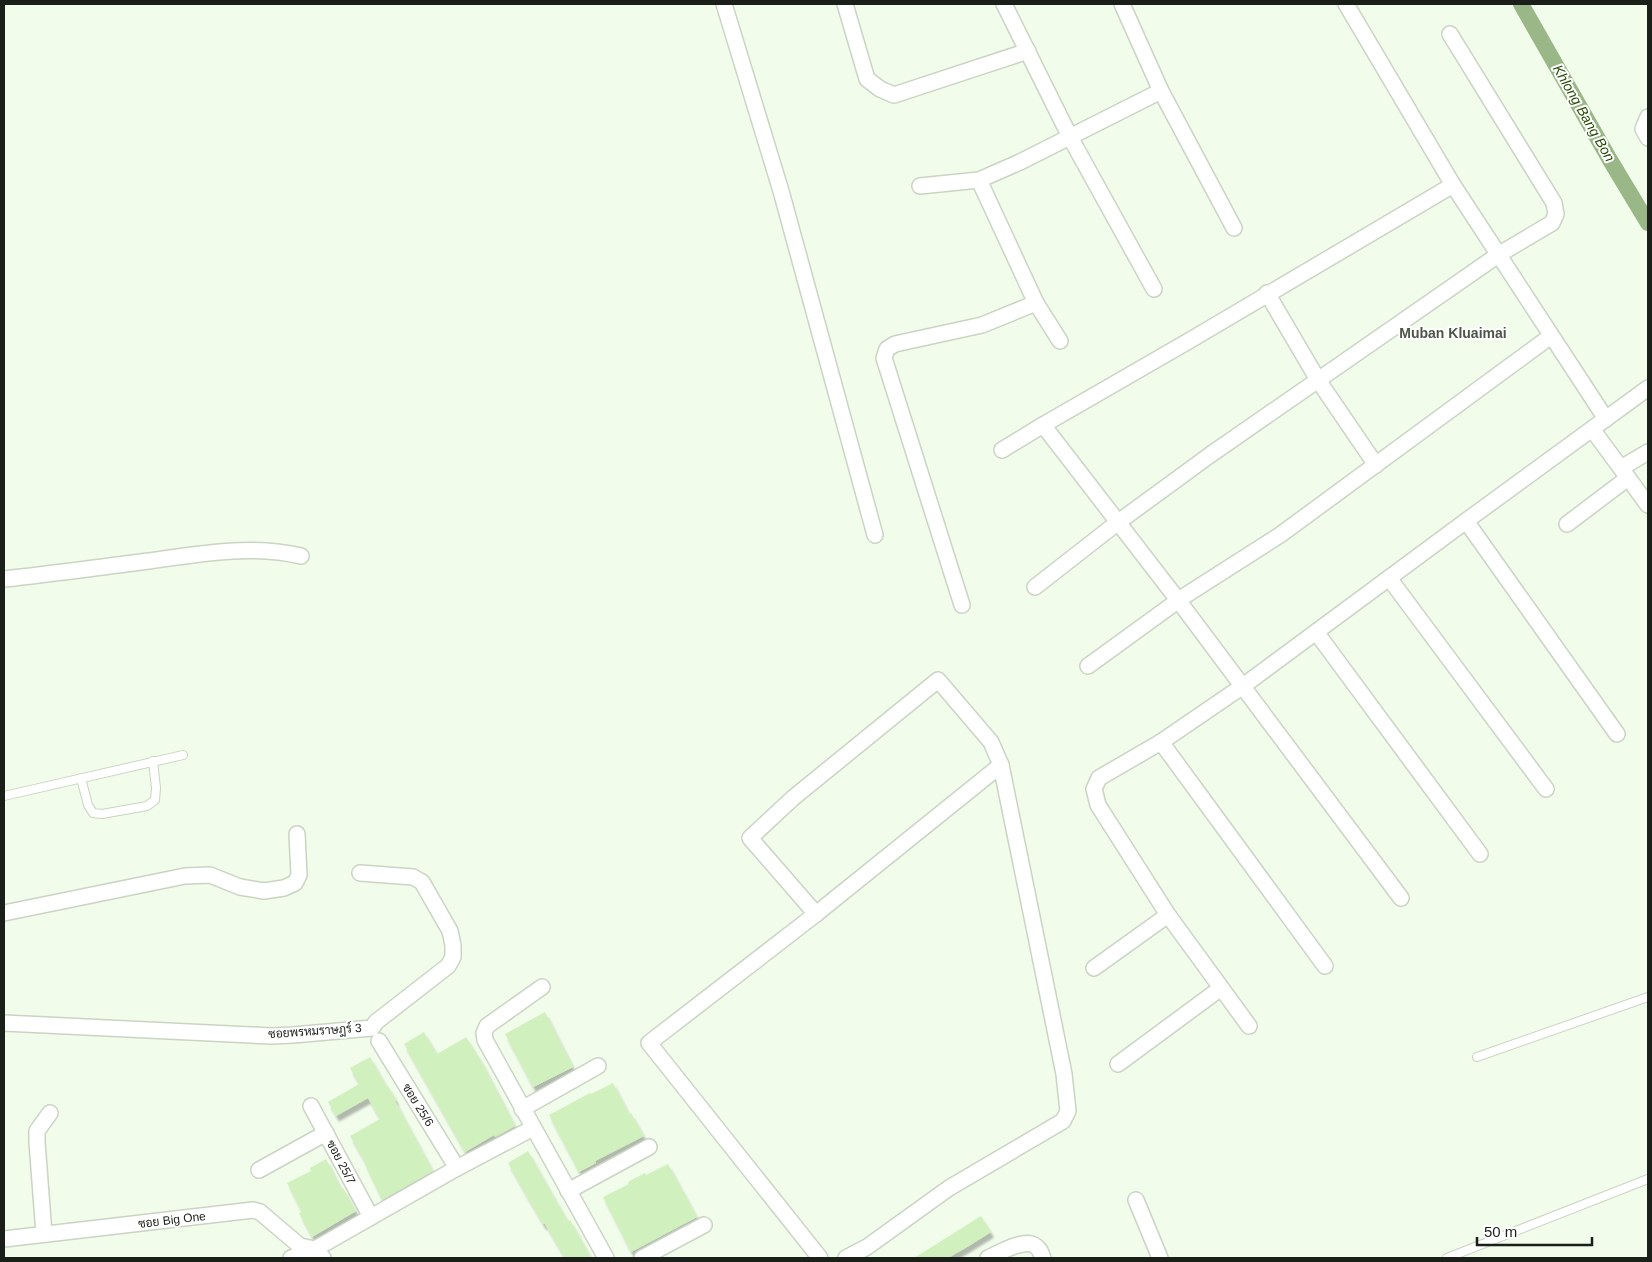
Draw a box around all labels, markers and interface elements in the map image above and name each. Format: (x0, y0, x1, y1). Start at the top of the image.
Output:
water label: Khlong Bang Bon (1550, 62, 1618, 164)
district label: Muban Kluaimai (1399, 325, 1507, 341)
street label: ซอยพรหมราษฎร์ 3 (268, 1020, 363, 1042)
street label: ซอย 25/6 (399, 1081, 437, 1129)
street label: ซอย 25/7 (324, 1138, 359, 1187)
street label: ซอย Big One (137, 1209, 207, 1231)
scale bar (1477, 1214, 1592, 1246)
text: 50 m (1484, 1223, 1517, 1240)

